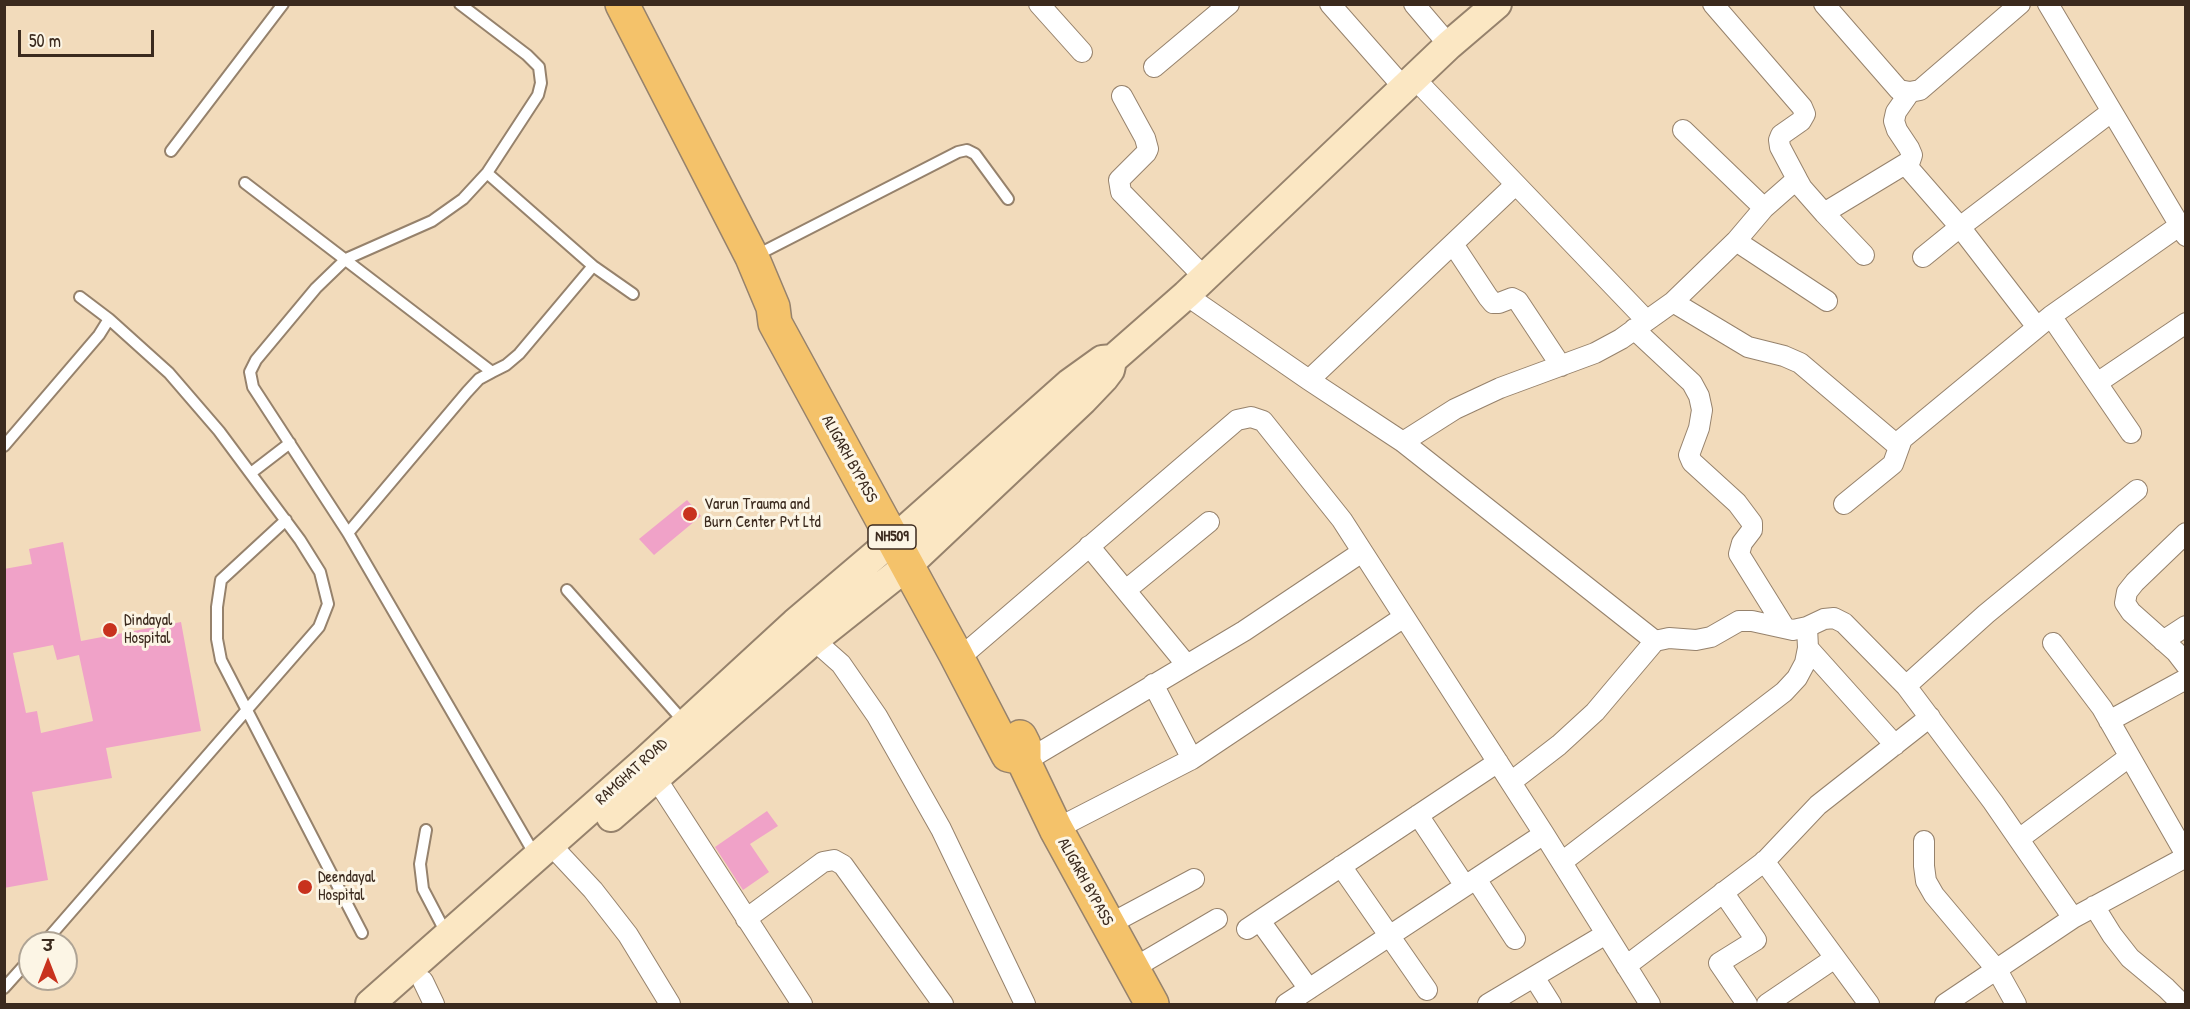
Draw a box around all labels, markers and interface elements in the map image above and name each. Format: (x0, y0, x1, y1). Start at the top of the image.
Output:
scale bar (21, 18, 158, 56)
text: 50 m (29, 28, 61, 53)
street label: ALIGARH BYPASS (817, 412, 881, 506)
place label: Varun Trauma and Burn Center Pvt Ltd (704, 495, 821, 533)
marker: Varun Trauma and Burn Center Pvt Ltd (681, 505, 699, 523)
road number: NH509 (868, 525, 916, 549)
place label: Dindayal Hospital (124, 611, 172, 649)
marker: Dindayal Hospital (101, 621, 119, 639)
street label: RAMGHAT ROAD (592, 735, 672, 809)
street label: ALIGARH BYPASS (1053, 835, 1117, 929)
place label: Deendayal Hospital (318, 868, 375, 906)
marker: Deendayal Hospital (296, 878, 314, 896)
north arrow (18, 931, 78, 991)
text: उ (43, 934, 53, 956)

